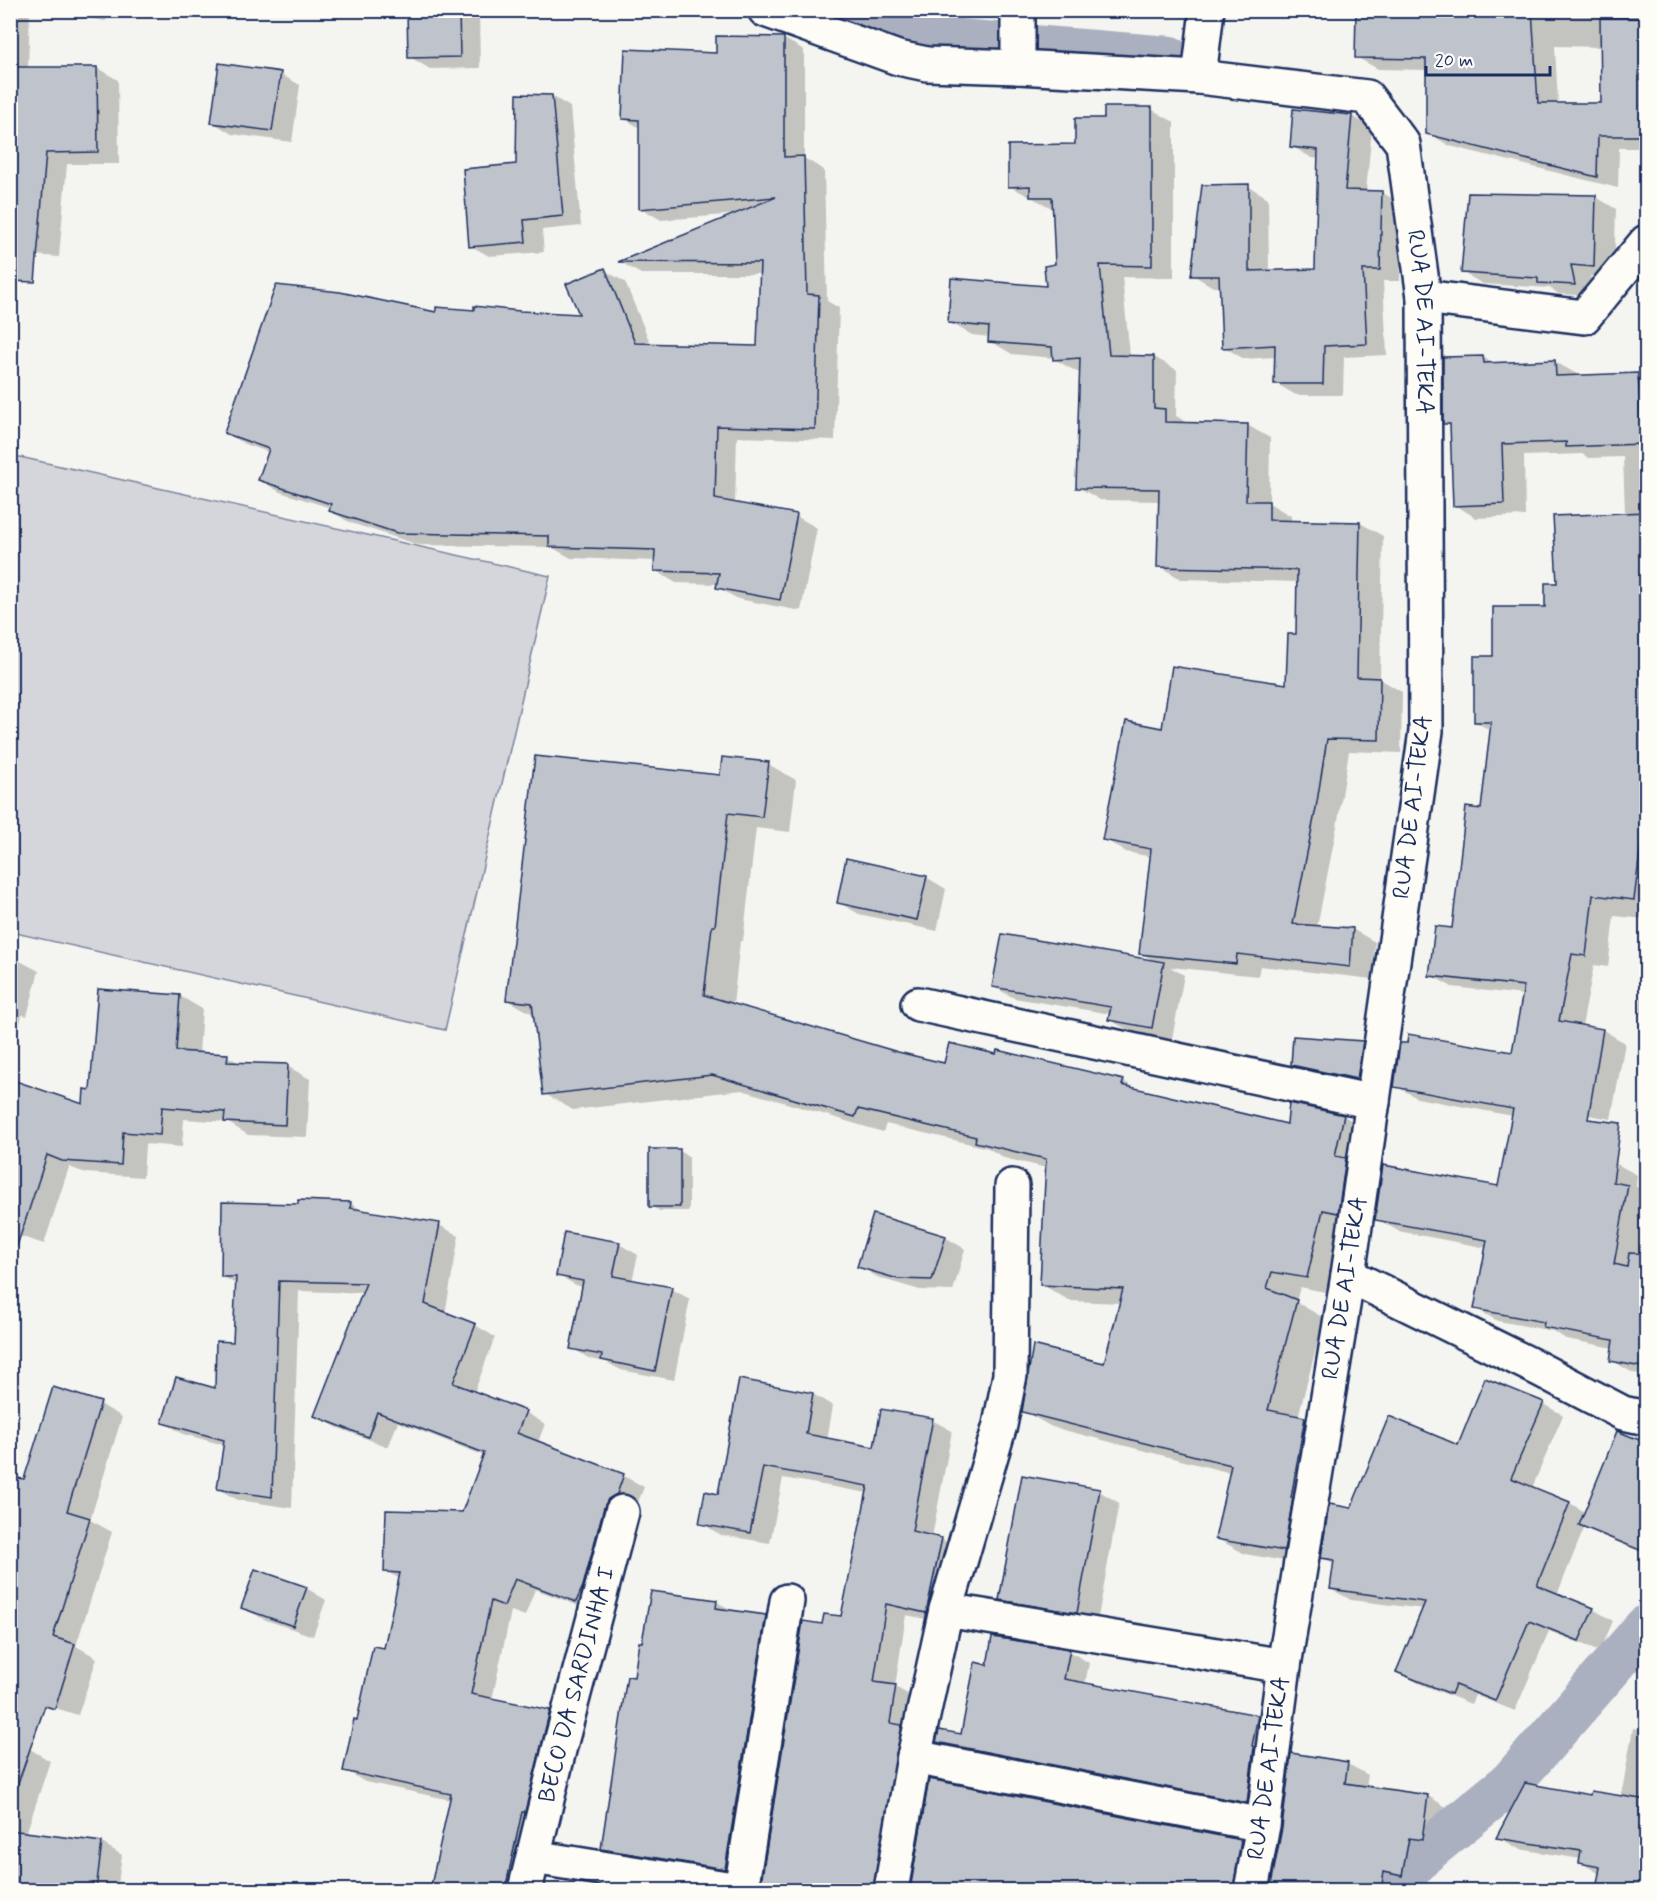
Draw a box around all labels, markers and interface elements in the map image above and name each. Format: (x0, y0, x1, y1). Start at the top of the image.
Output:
scale bar (1426, 39, 1550, 77)
text: 20 m (1435, 49, 1473, 73)
street label: RUA DE AI-TEKA (1399, 228, 1440, 415)
street label: RUA DE AI-TEKA (1386, 713, 1440, 901)
street label: RUA DE AI-TEKA (1315, 1194, 1375, 1382)
street label: BECO DA SARDINHA I (531, 1563, 622, 1806)
street label: RUA DE AI-TEKA (1241, 1674, 1297, 1862)

